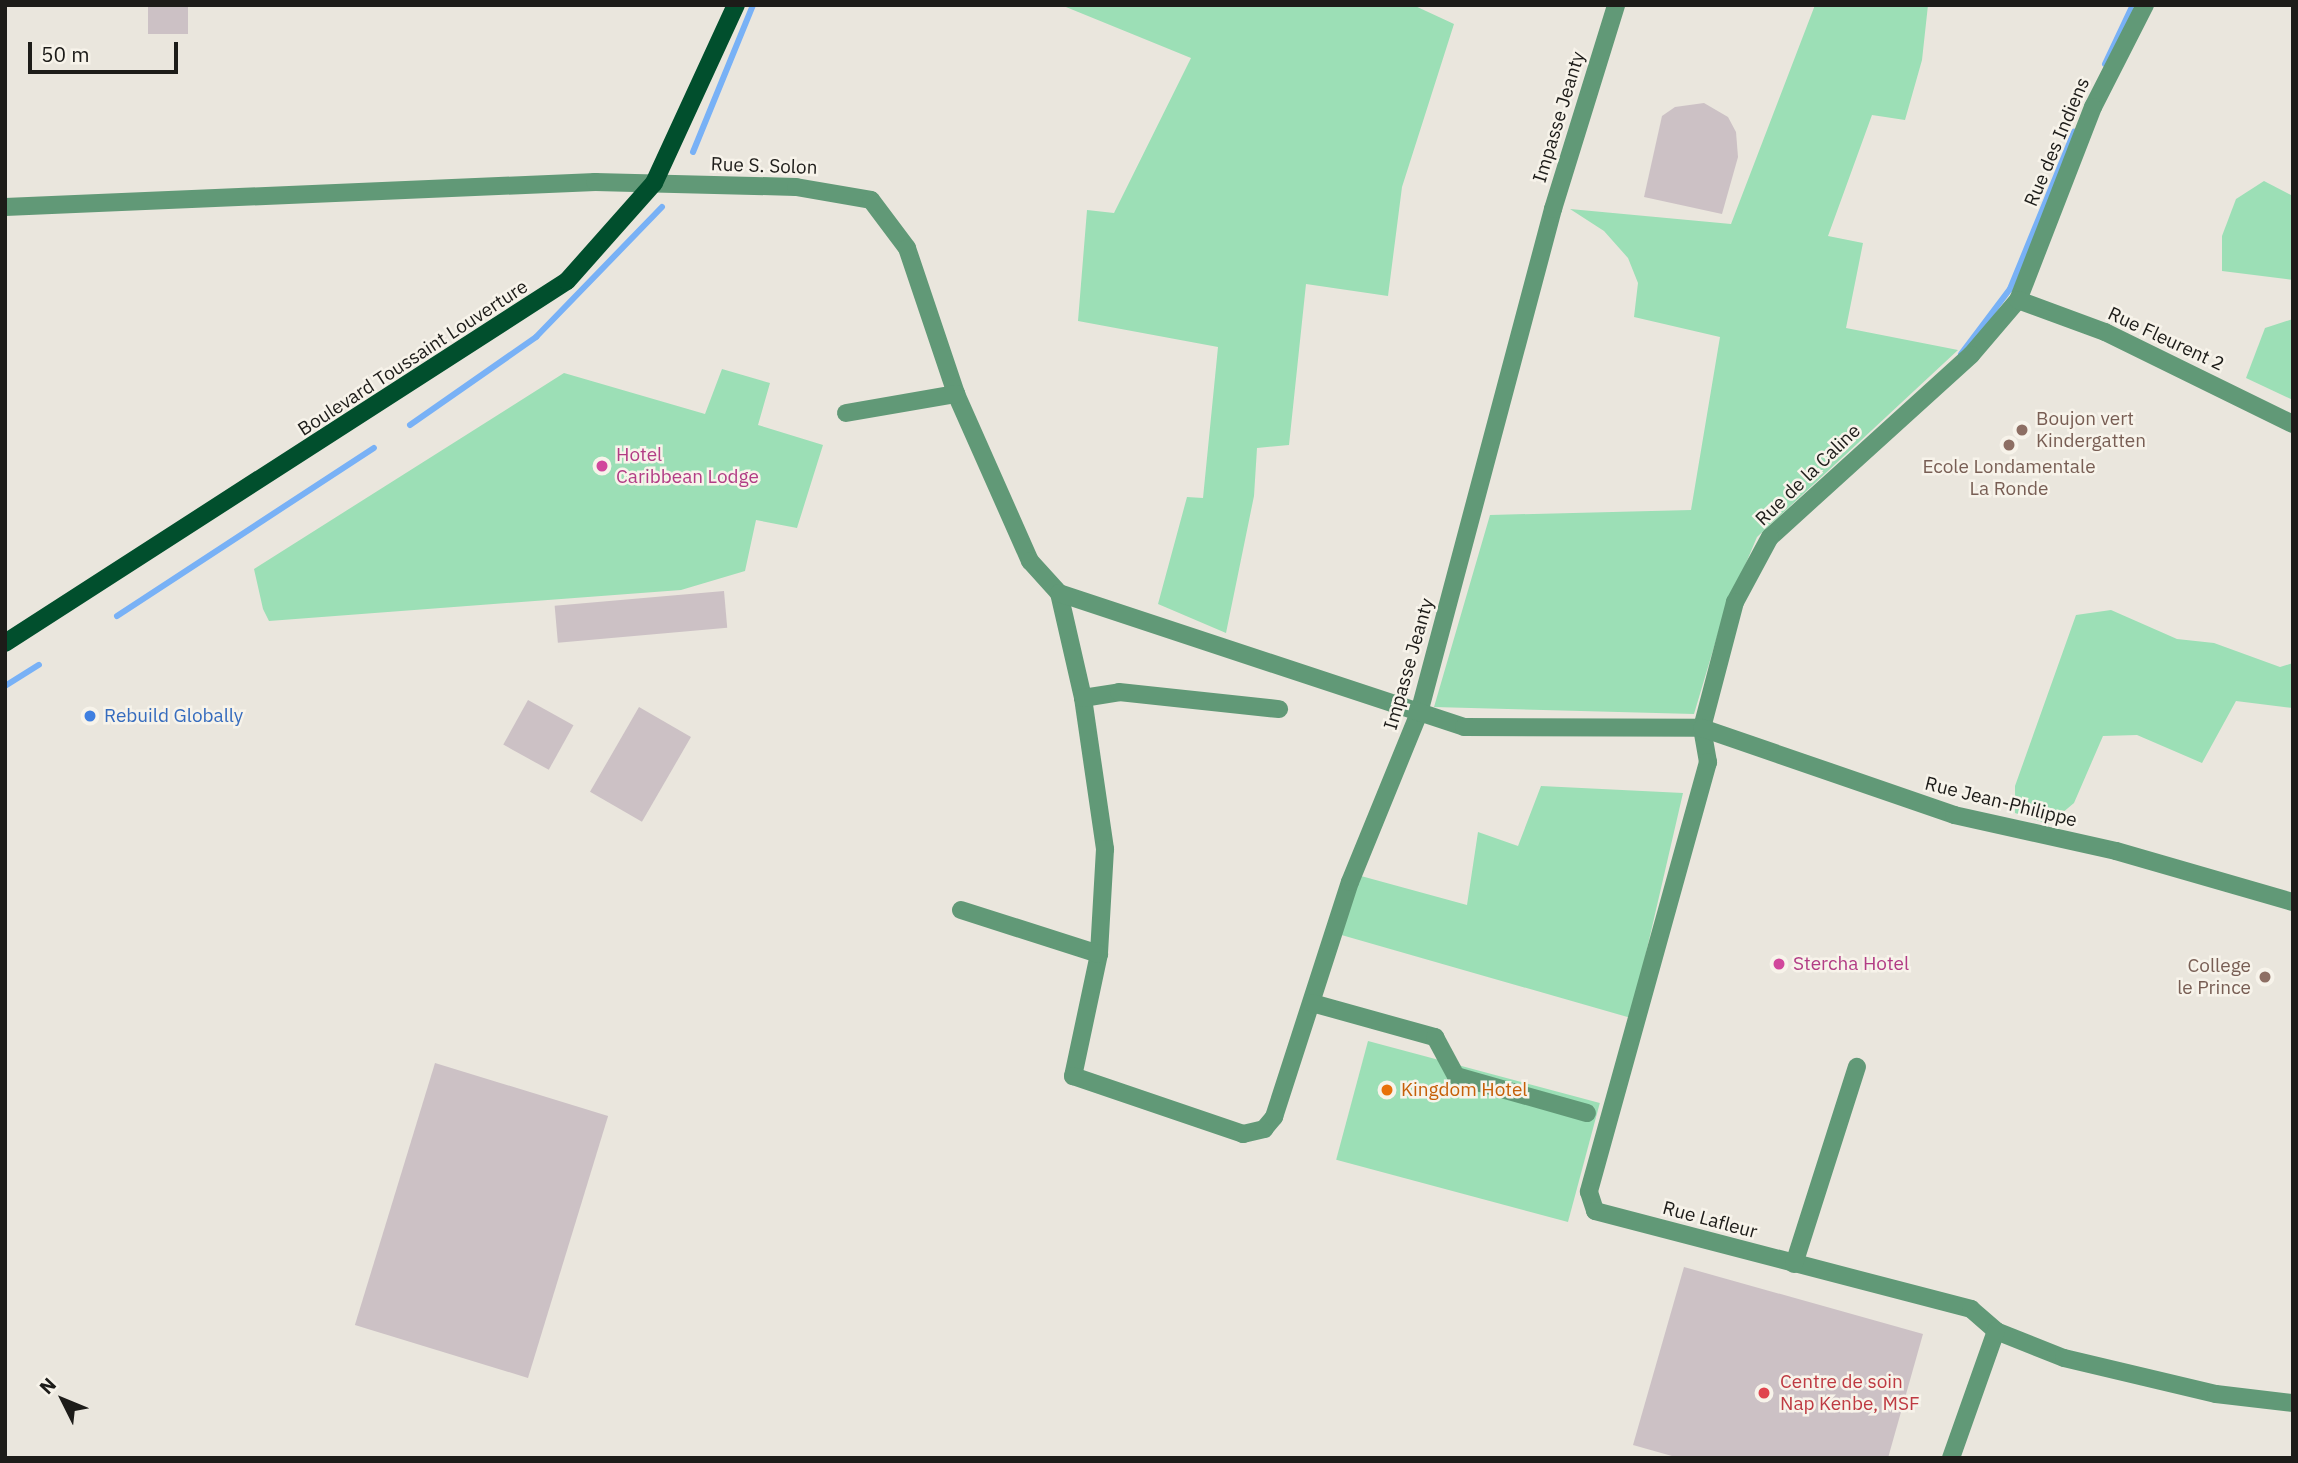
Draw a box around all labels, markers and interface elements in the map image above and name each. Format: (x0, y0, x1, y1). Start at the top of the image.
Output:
scale bar (32, 28, 182, 72)
text: 50 m (41, 40, 90, 68)
street label: Impasse Jeanty (1528, 49, 1590, 185)
street label: Rue des Indiens (2020, 74, 2094, 210)
street label: Rue S. Solon (710, 153, 818, 179)
street label: Boulevard Toussaint Louverture (294, 275, 532, 441)
street label: Rue Fleurent 2 (2104, 302, 2228, 376)
place label: Boujon vert Kindergatten (2036, 408, 2146, 452)
street label: Rue de la Caline (1751, 419, 1865, 531)
marker: Boujon vert Kindergatten (2014, 422, 2030, 438)
marker: Ecole Londamentale La Ronde (2001, 437, 2017, 453)
place label: Hotel Caribbean Lodge (616, 444, 759, 488)
place label: Ecole Londamentale La Ronde (1922, 456, 2096, 500)
marker: Hotel Caribbean Lodge (594, 458, 610, 474)
street label: Impasse Jeanty (1379, 596, 1439, 732)
place label: Rebuild Globally (104, 705, 243, 727)
marker: Rebuild Globally (82, 708, 98, 724)
street label: Rue Jean-Philippe (1923, 772, 2079, 832)
place label: Stercha Hotel (1793, 953, 1909, 975)
place label: College le Prince (2177, 955, 2251, 999)
marker: Stercha Hotel (1771, 956, 1787, 972)
marker: College le Prince (2257, 969, 2273, 985)
place label: Kingdom Hotel (1401, 1079, 1528, 1101)
marker: Kingdom Hotel (1379, 1082, 1395, 1098)
street label: Rue Lafleur (1660, 1196, 1760, 1244)
north arrow (28, 1365, 98, 1435)
place label: Centre de soin Nap Kenbe, MSF (1780, 1371, 1920, 1415)
text: N (34, 1372, 61, 1399)
marker: Centre de soin Nap Kenbe, MSF (1754, 1383, 1774, 1403)

